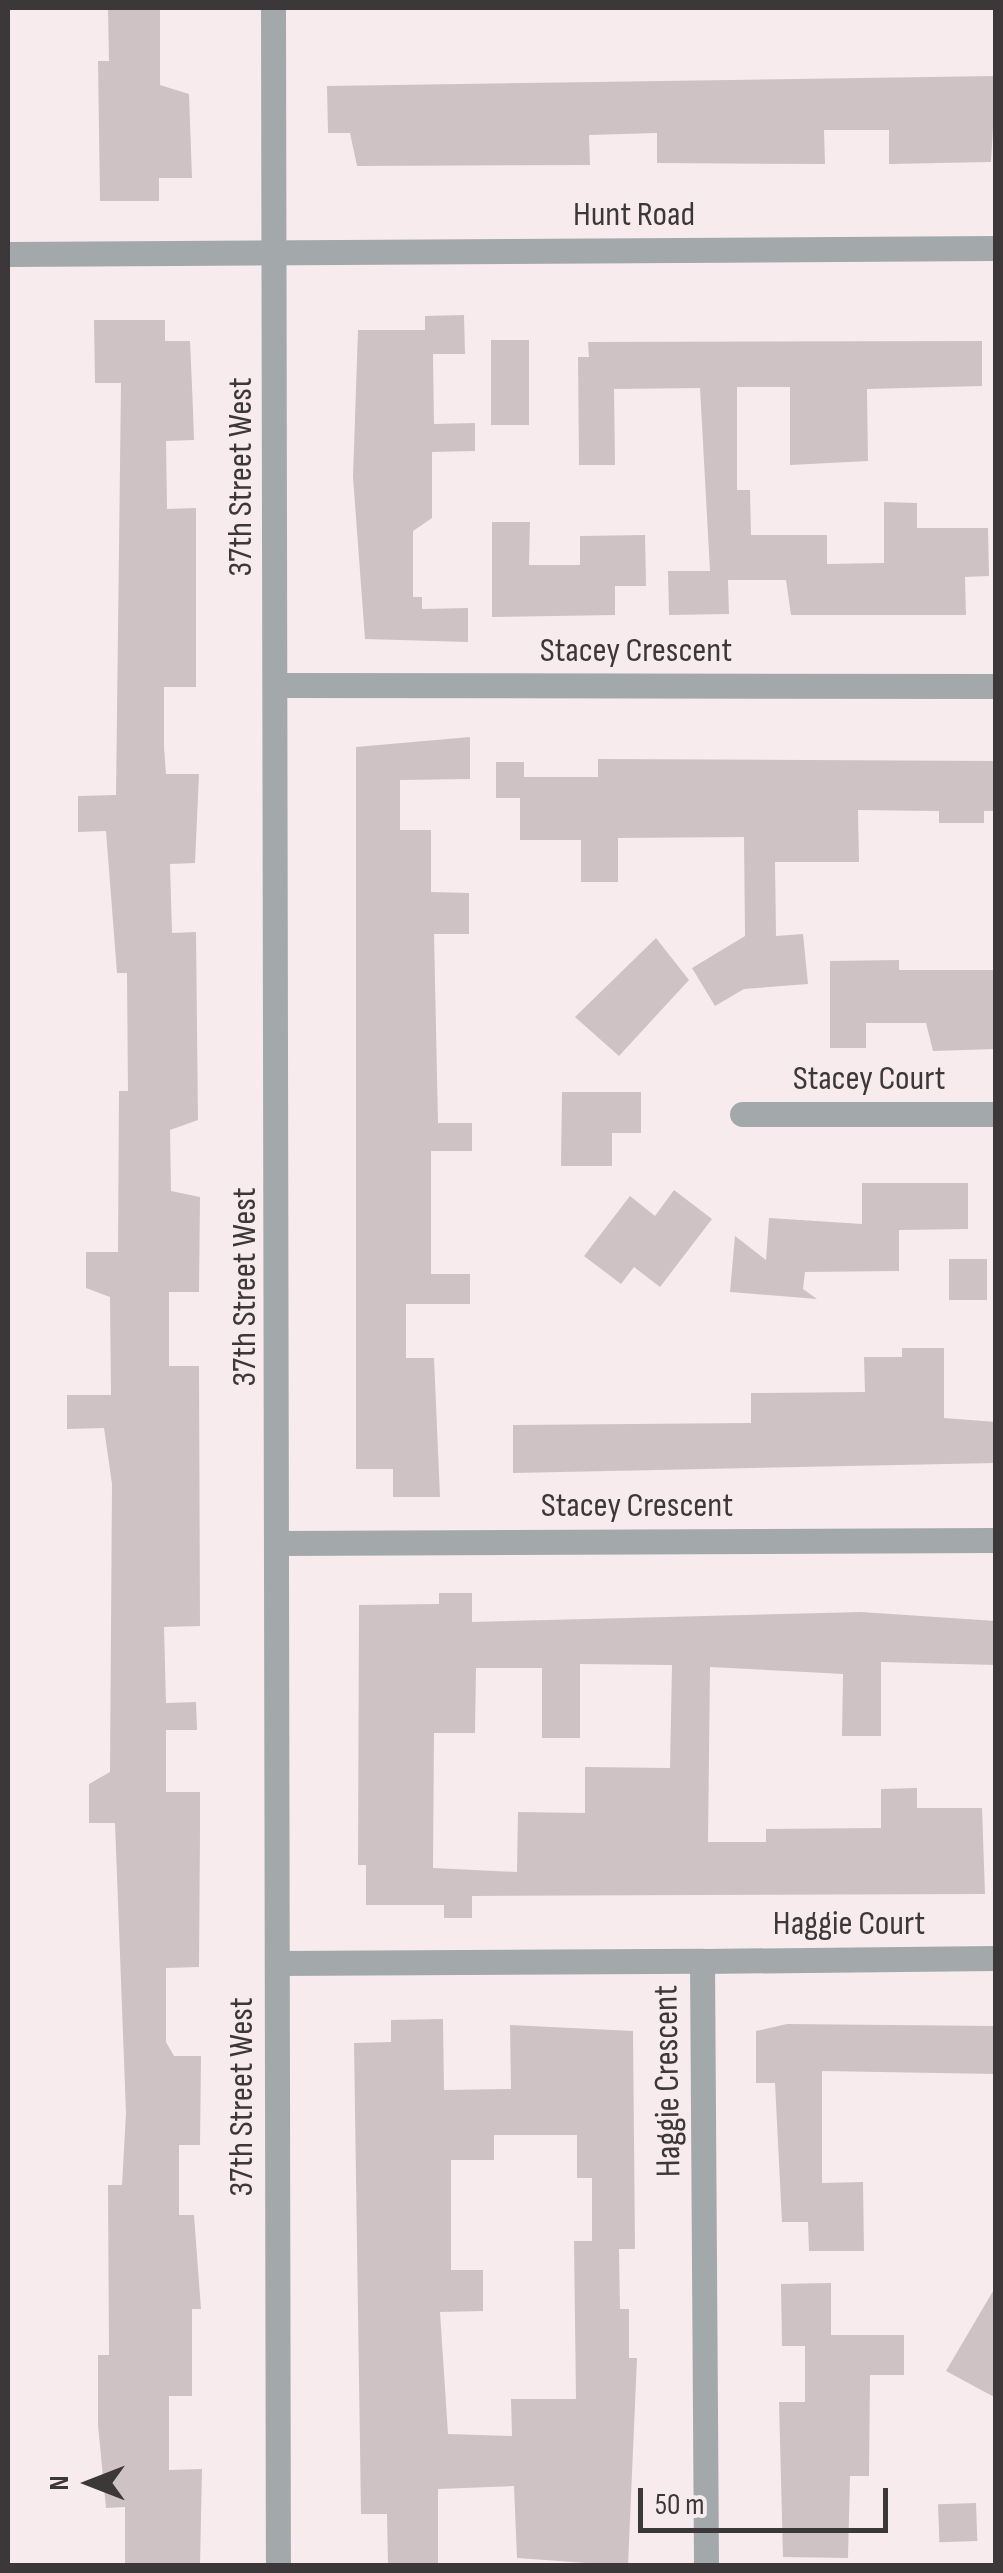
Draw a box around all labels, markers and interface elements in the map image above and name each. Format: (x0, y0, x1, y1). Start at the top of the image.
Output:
street label: Hunt Road (573, 194, 695, 236)
street label: 37th Street West (220, 377, 262, 577)
street label: Stacey Crescent (540, 630, 732, 672)
street label: Stacey Court (793, 1058, 945, 1100)
street label: 37th Street West (224, 1187, 266, 1387)
street label: Stacey Crescent (541, 1485, 733, 1527)
street label: Haggie Court (773, 1903, 925, 1945)
street label: Haggie Crescent (645, 1985, 691, 2177)
street label: 37th Street West (221, 1997, 263, 2197)
north arrow (40, 2433, 140, 2533)
scale bar (643, 2468, 893, 2530)
text: N (43, 2476, 76, 2490)
text: 50 m (655, 2487, 704, 2523)

